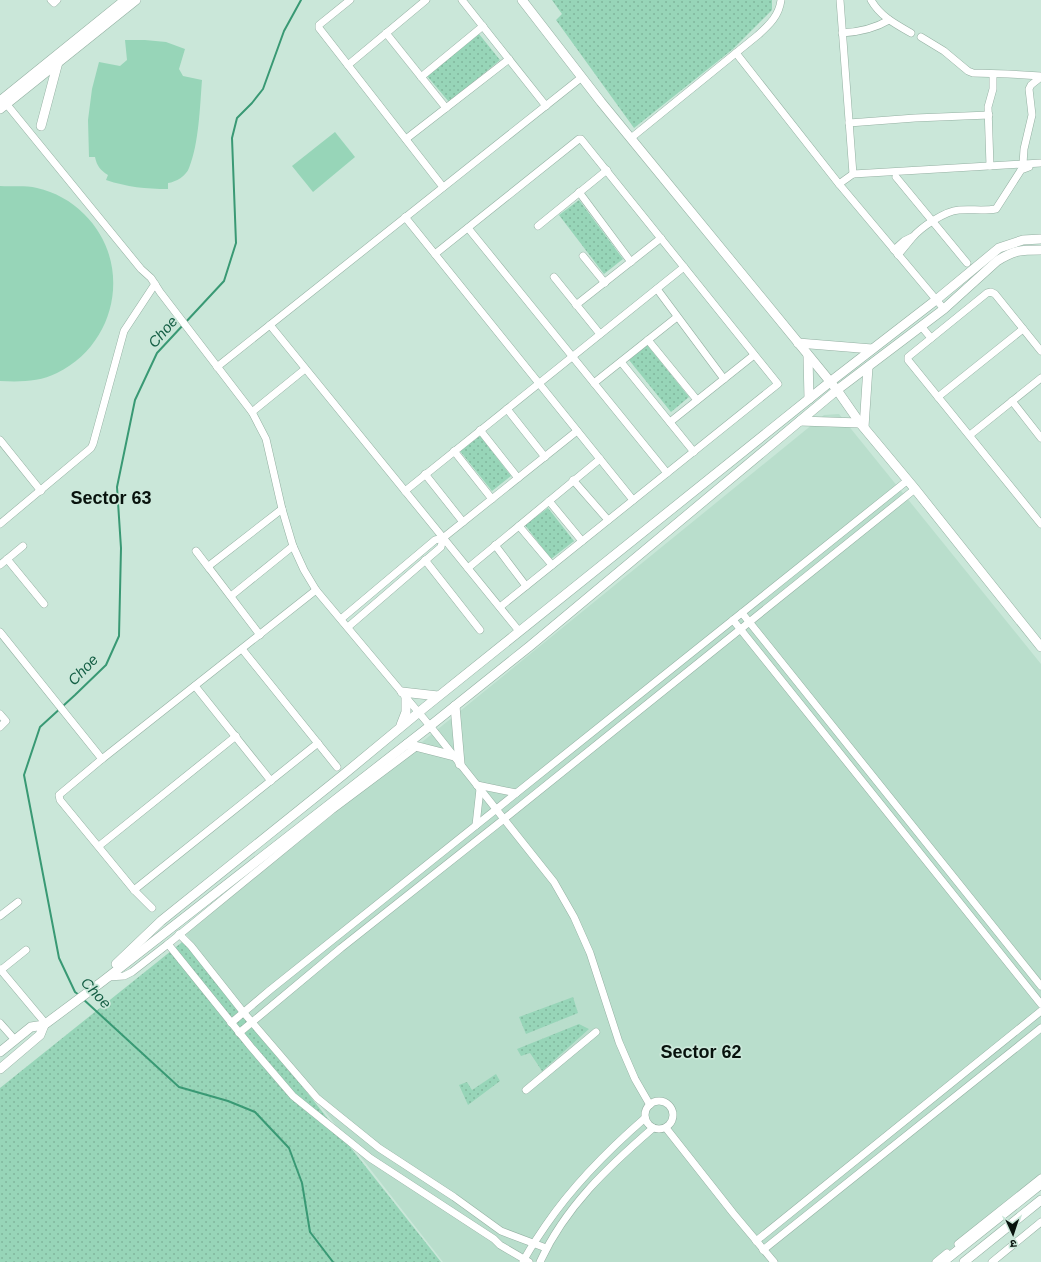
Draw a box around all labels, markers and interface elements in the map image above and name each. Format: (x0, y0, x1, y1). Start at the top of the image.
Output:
water label: Choe (144, 313, 181, 351)
district label: Sector 63 (70, 488, 152, 508)
water label: Choe (64, 651, 101, 688)
water label: Choe (78, 974, 115, 1012)
district label: Sector 62 (660, 1042, 742, 1062)
north arrow (993, 1214, 1033, 1254)
text: उ (1009, 1238, 1017, 1250)

